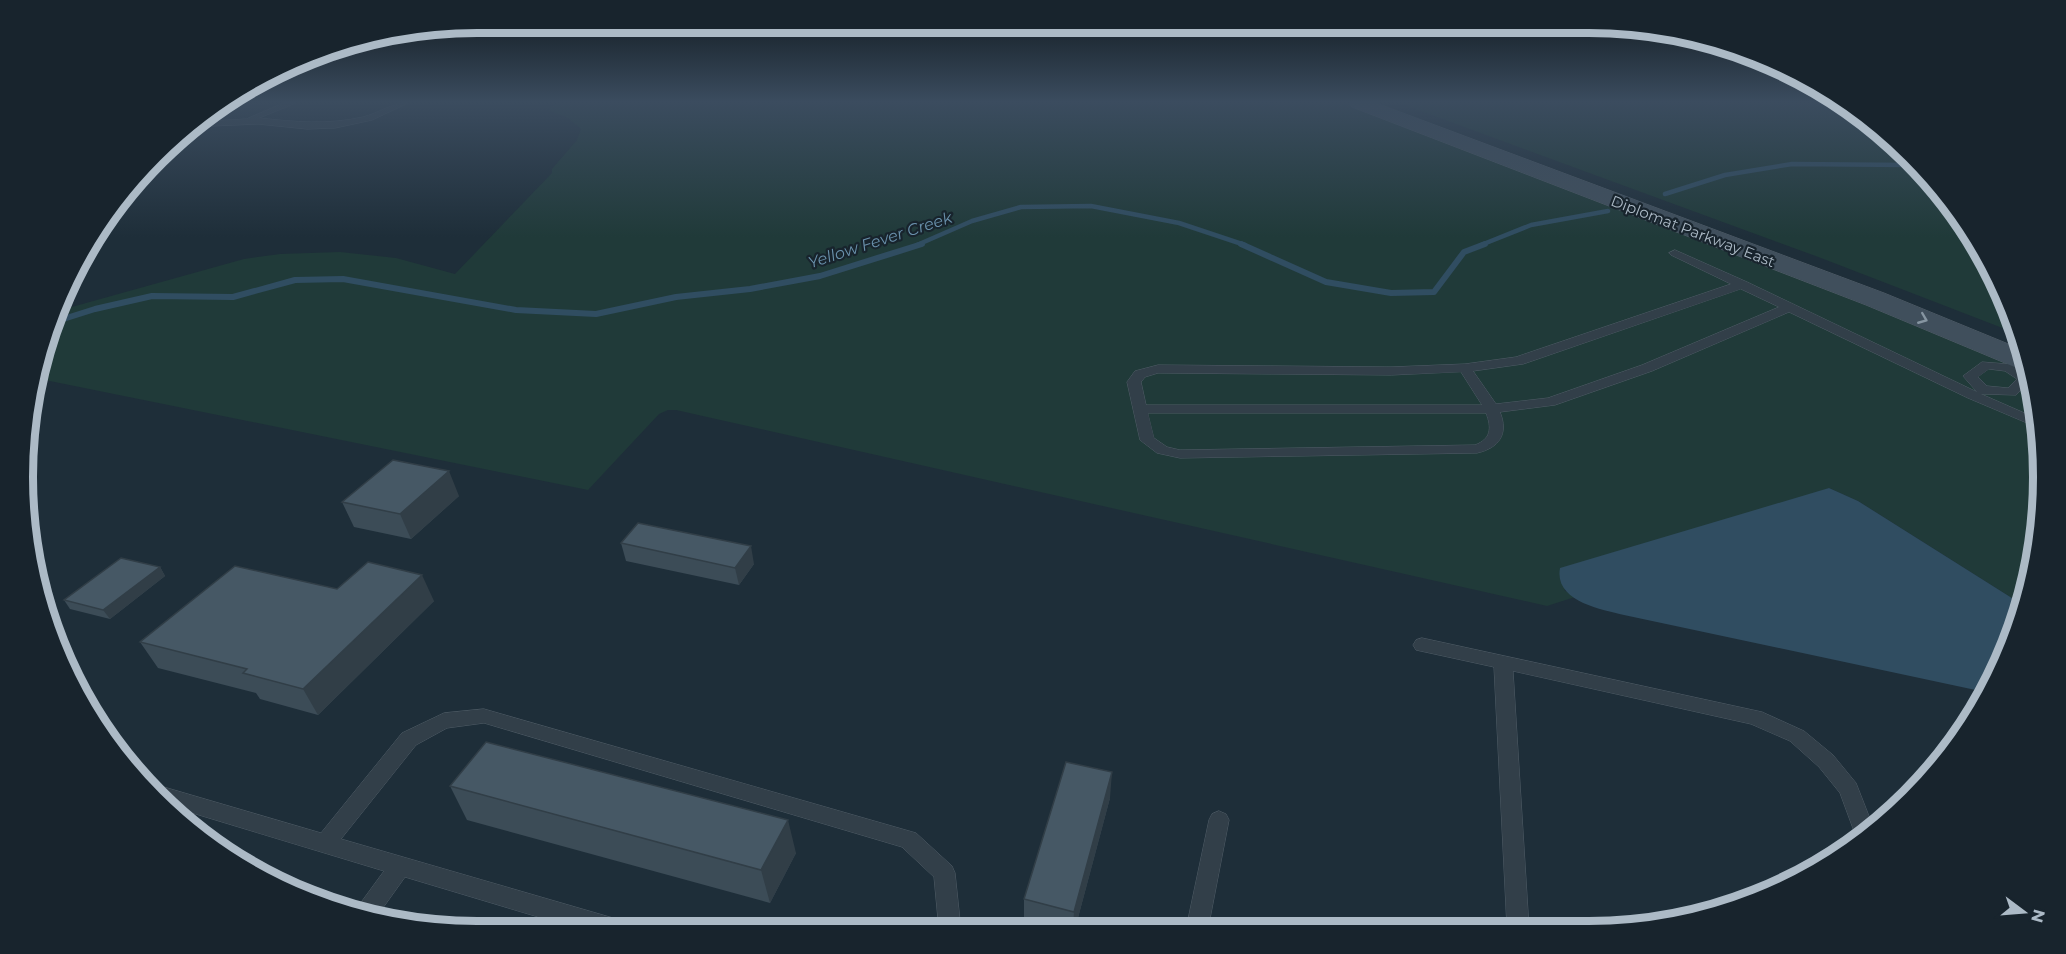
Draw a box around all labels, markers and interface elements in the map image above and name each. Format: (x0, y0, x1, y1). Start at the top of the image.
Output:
street label: Diplomat Parkway East (1608, 191, 1778, 271)
water label: Yellow Fever Creek (806, 207, 956, 272)
one-way arrow (1918, 311, 1928, 324)
north arrow (1994, 882, 2054, 942)
text: N (2027, 907, 2049, 925)

